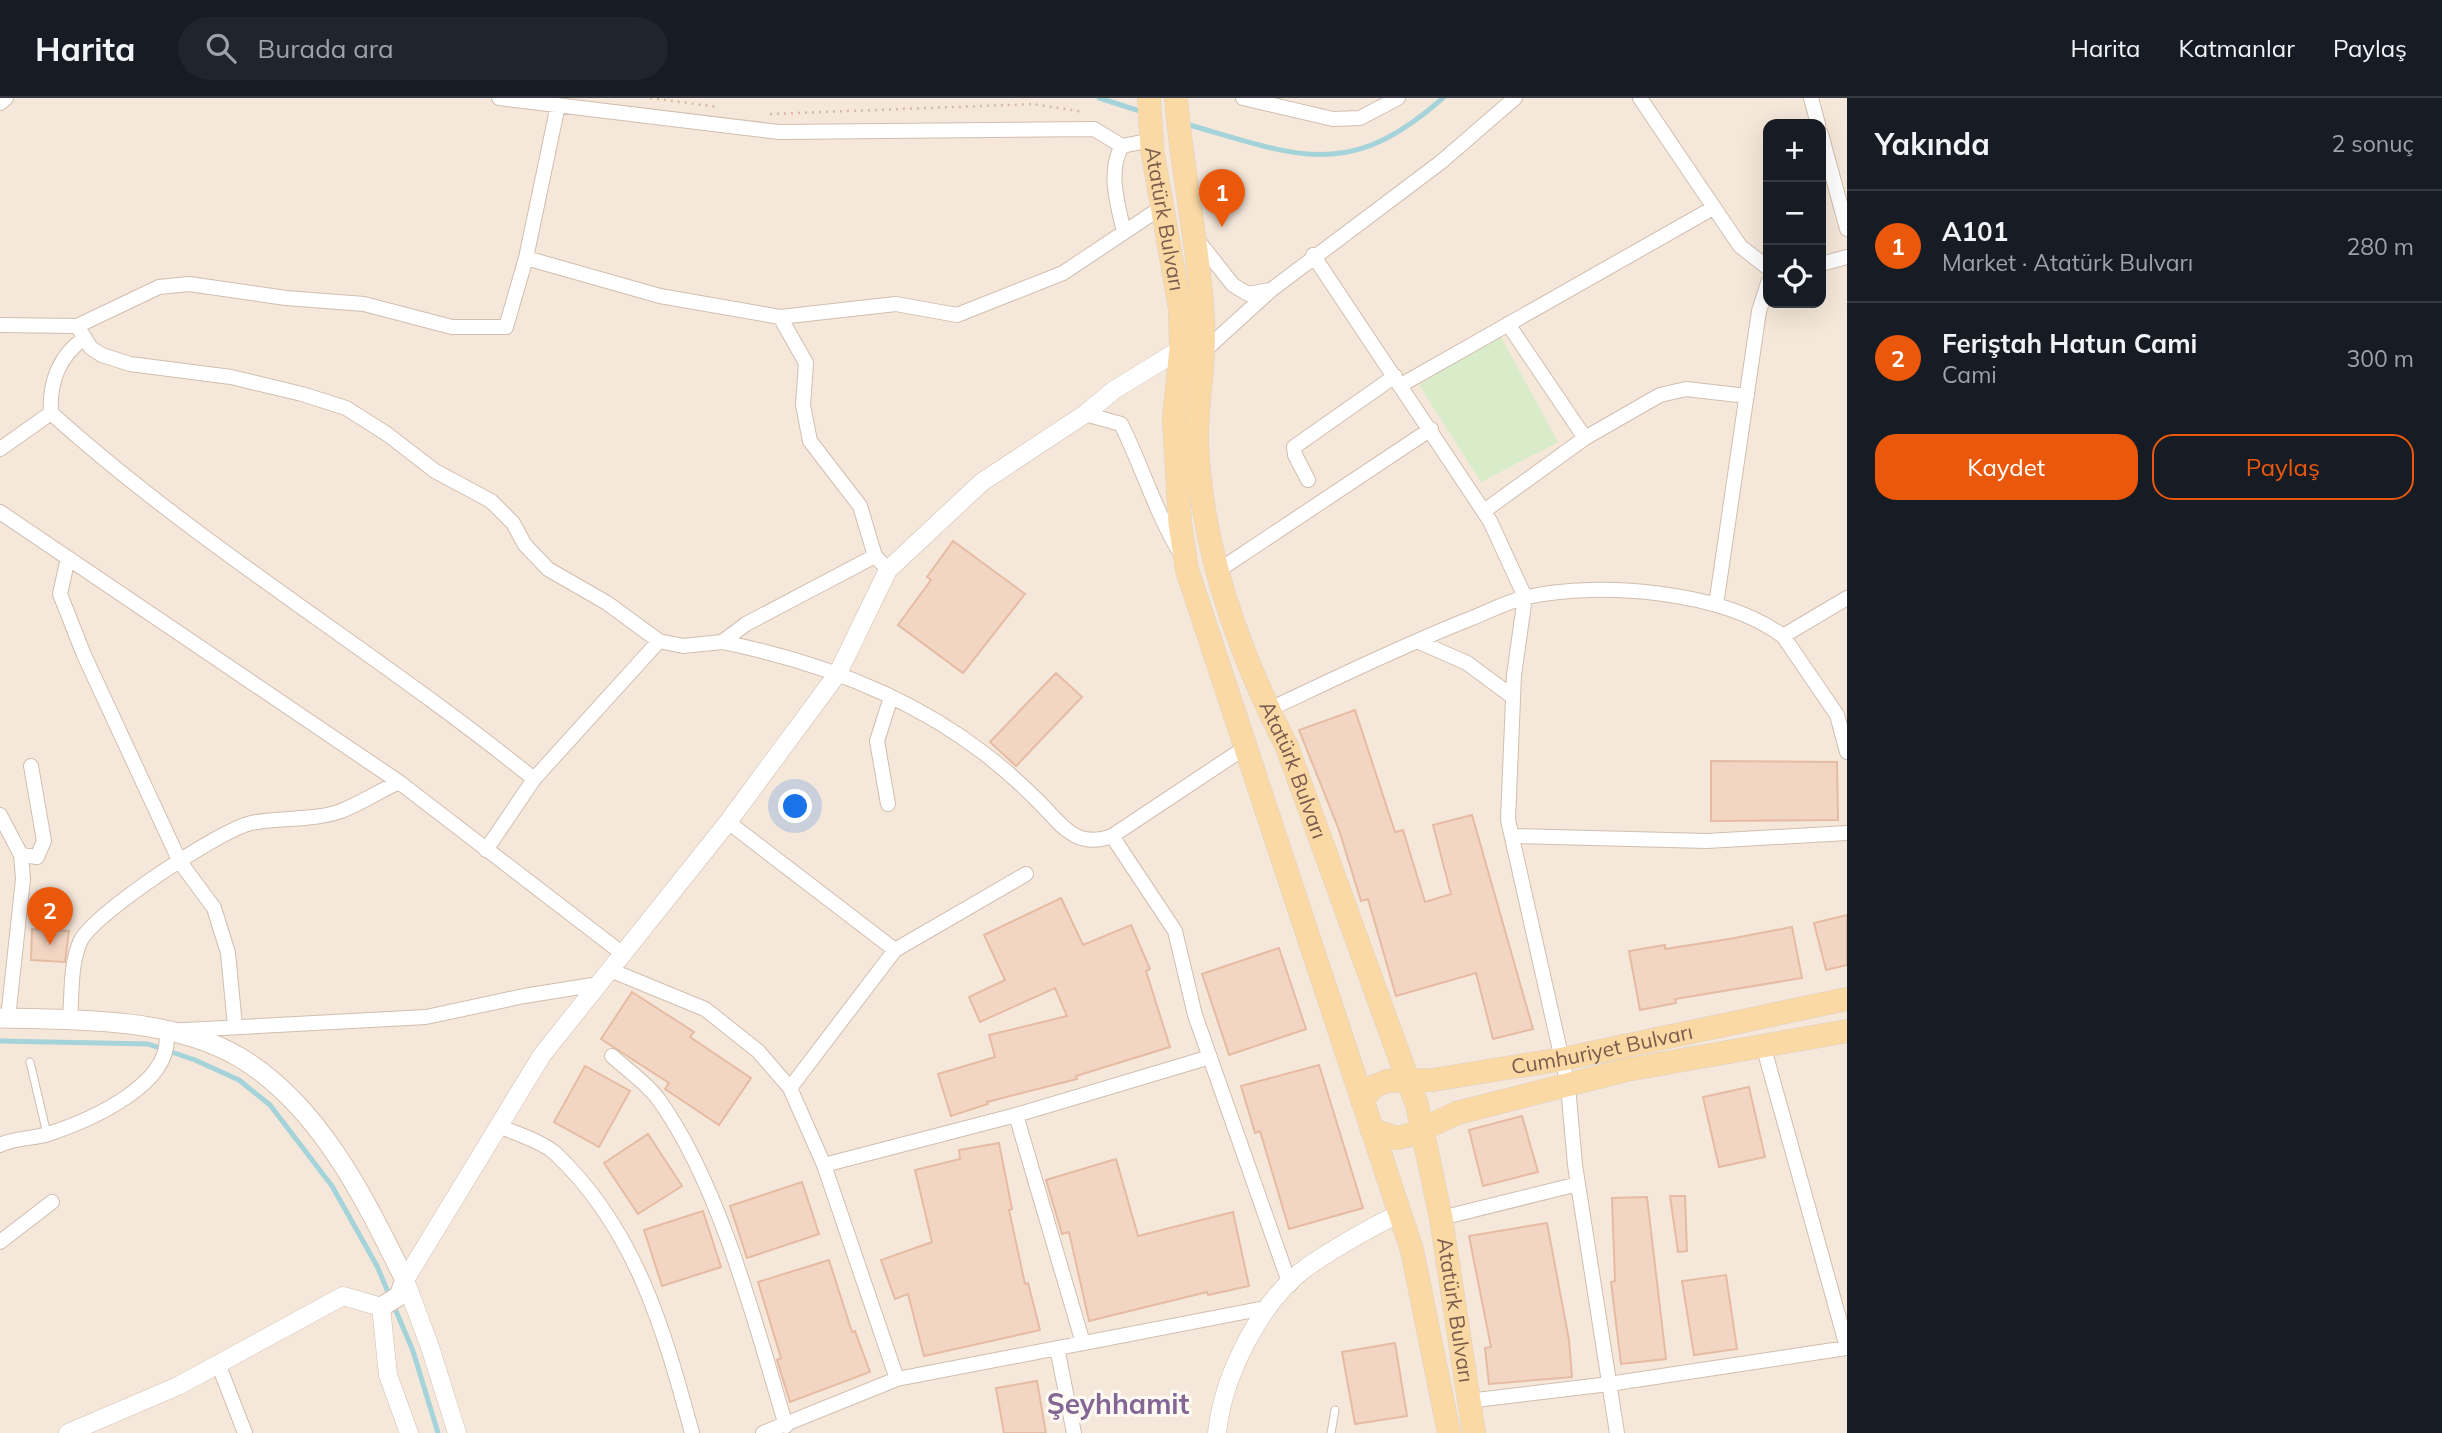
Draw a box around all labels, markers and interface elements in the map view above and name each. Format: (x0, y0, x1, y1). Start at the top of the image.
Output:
search box (178, 17, 668, 80)
text: Harita (35, 28, 136, 69)
icon: search (202, 29, 240, 67)
text: Burada ara (258, 32, 394, 65)
text: Harita (2071, 33, 2141, 63)
text: Katmanlar (2179, 33, 2295, 63)
text: Paylaş (2333, 33, 2407, 63)
map controls (1763, 119, 1826, 308)
button: + (1763, 119, 1826, 182)
text: Yakında (1875, 125, 1990, 163)
text: 2 sonuç (2332, 129, 2414, 158)
street label: Atatürk Bulvarı (1140, 144, 1191, 293)
pin: 1 (1199, 169, 1245, 227)
button: − (1763, 182, 1826, 245)
text: A101 (1942, 215, 2008, 248)
text: 1 (1891, 232, 1905, 261)
text: 280 m (2346, 232, 2414, 261)
button: locate (1763, 245, 1826, 308)
text: Market · Atatürk Bulvarı (1942, 248, 2193, 277)
text: Feriştah Hatun Cami (1942, 327, 2197, 360)
text: 2 (1891, 344, 1905, 373)
text: 300 m (2346, 344, 2414, 373)
text: Cami (1942, 360, 1997, 389)
button: Kaydet (1875, 434, 2138, 500)
button: Paylaş (2152, 434, 2414, 500)
street label: Atatürk Bulvarı (1254, 697, 1333, 842)
your location (778, 789, 812, 823)
pin: 2 (27, 887, 73, 945)
street label: Cumhuriyet Bulvarı (1509, 1018, 1695, 1079)
street label: Atatürk Bulvarı (1432, 1236, 1480, 1384)
district label: Şeyhhamit (1047, 1386, 1190, 1421)

